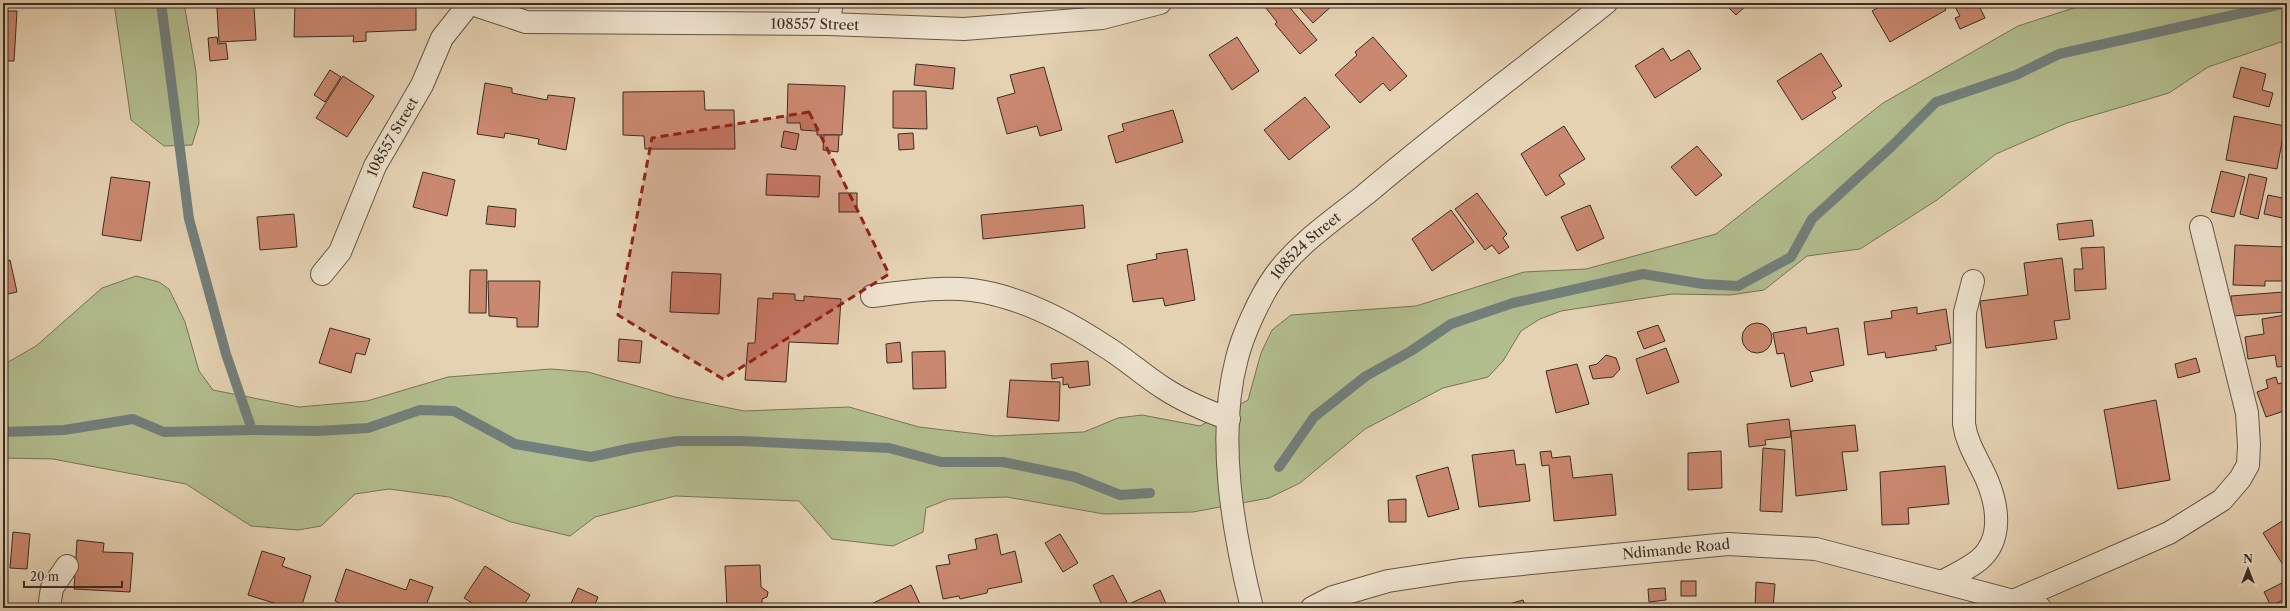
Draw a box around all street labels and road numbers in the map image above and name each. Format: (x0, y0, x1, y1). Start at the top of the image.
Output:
street label: 108557 Street (771, 15, 860, 34)
street label: 108557 Street (363, 94, 422, 179)
street label: 108524 Street (1266, 208, 1344, 283)
street label: Ndimande Road (1622, 535, 1731, 563)

